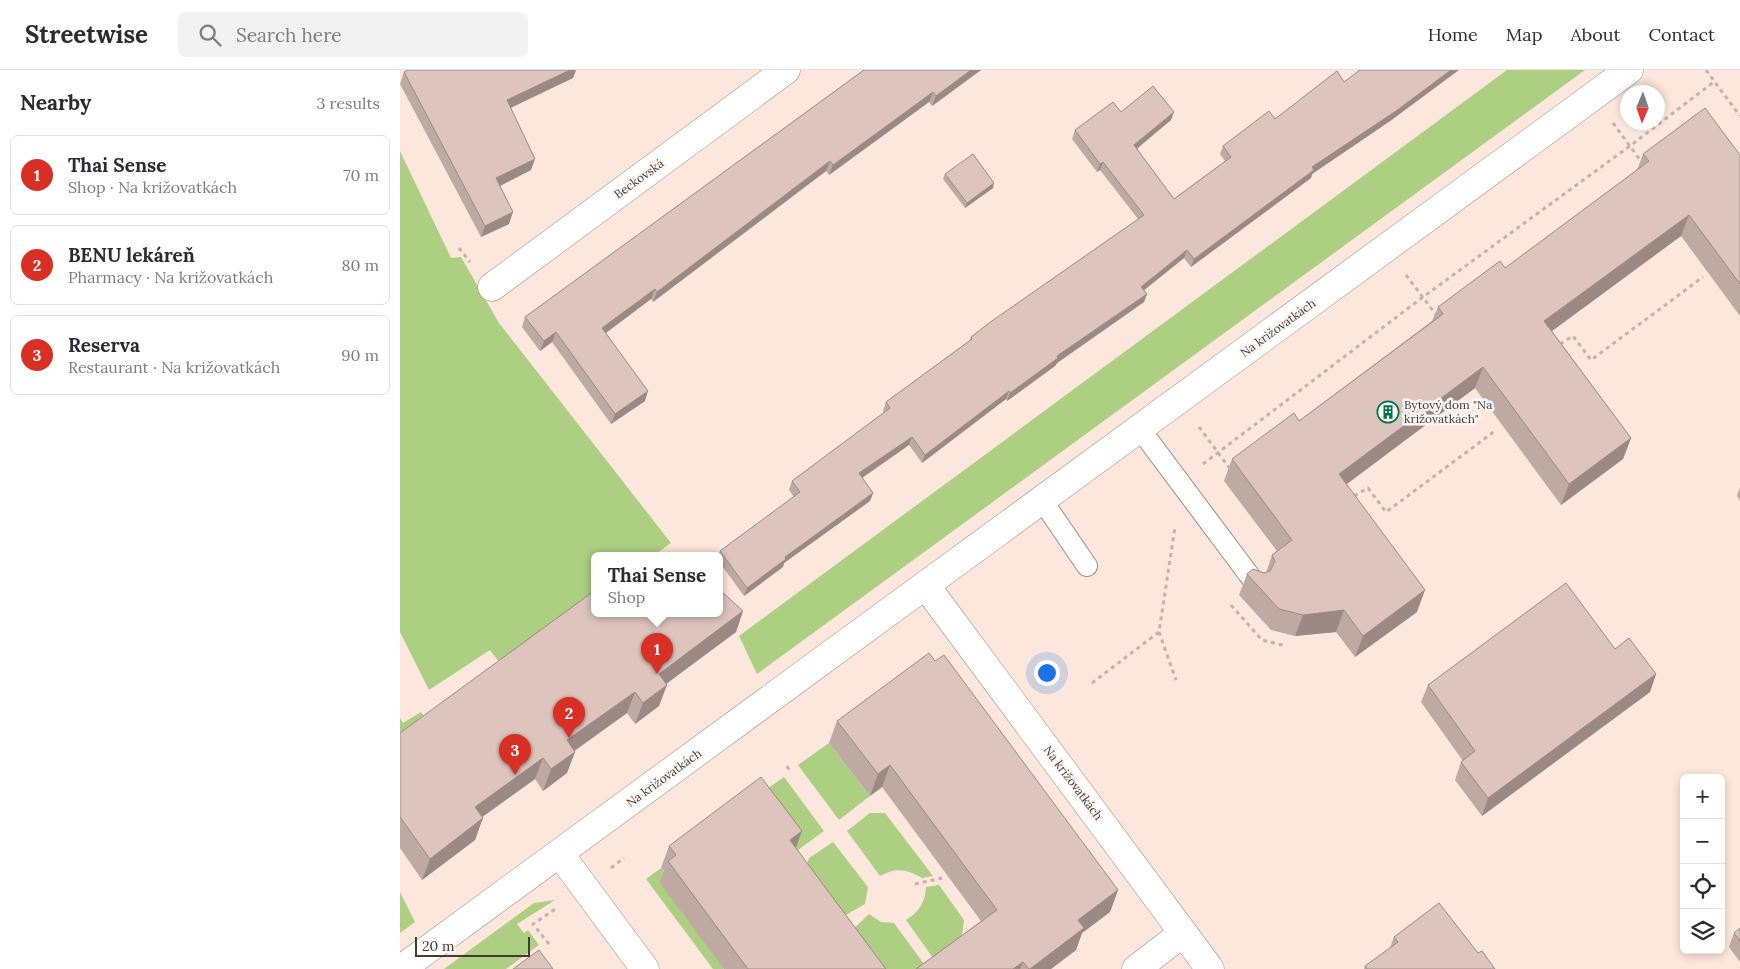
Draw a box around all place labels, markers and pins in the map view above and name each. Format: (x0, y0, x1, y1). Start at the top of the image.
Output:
place label: Bytový dom "Na križovatkách" (1404, 397, 1492, 426)
building icon: Bytový dom "Na križovatkách" (1376, 400, 1400, 424)
pin: 1 (641, 633, 673, 674)
pin: 2 (553, 697, 585, 738)
pin: 3 (499, 734, 531, 775)

